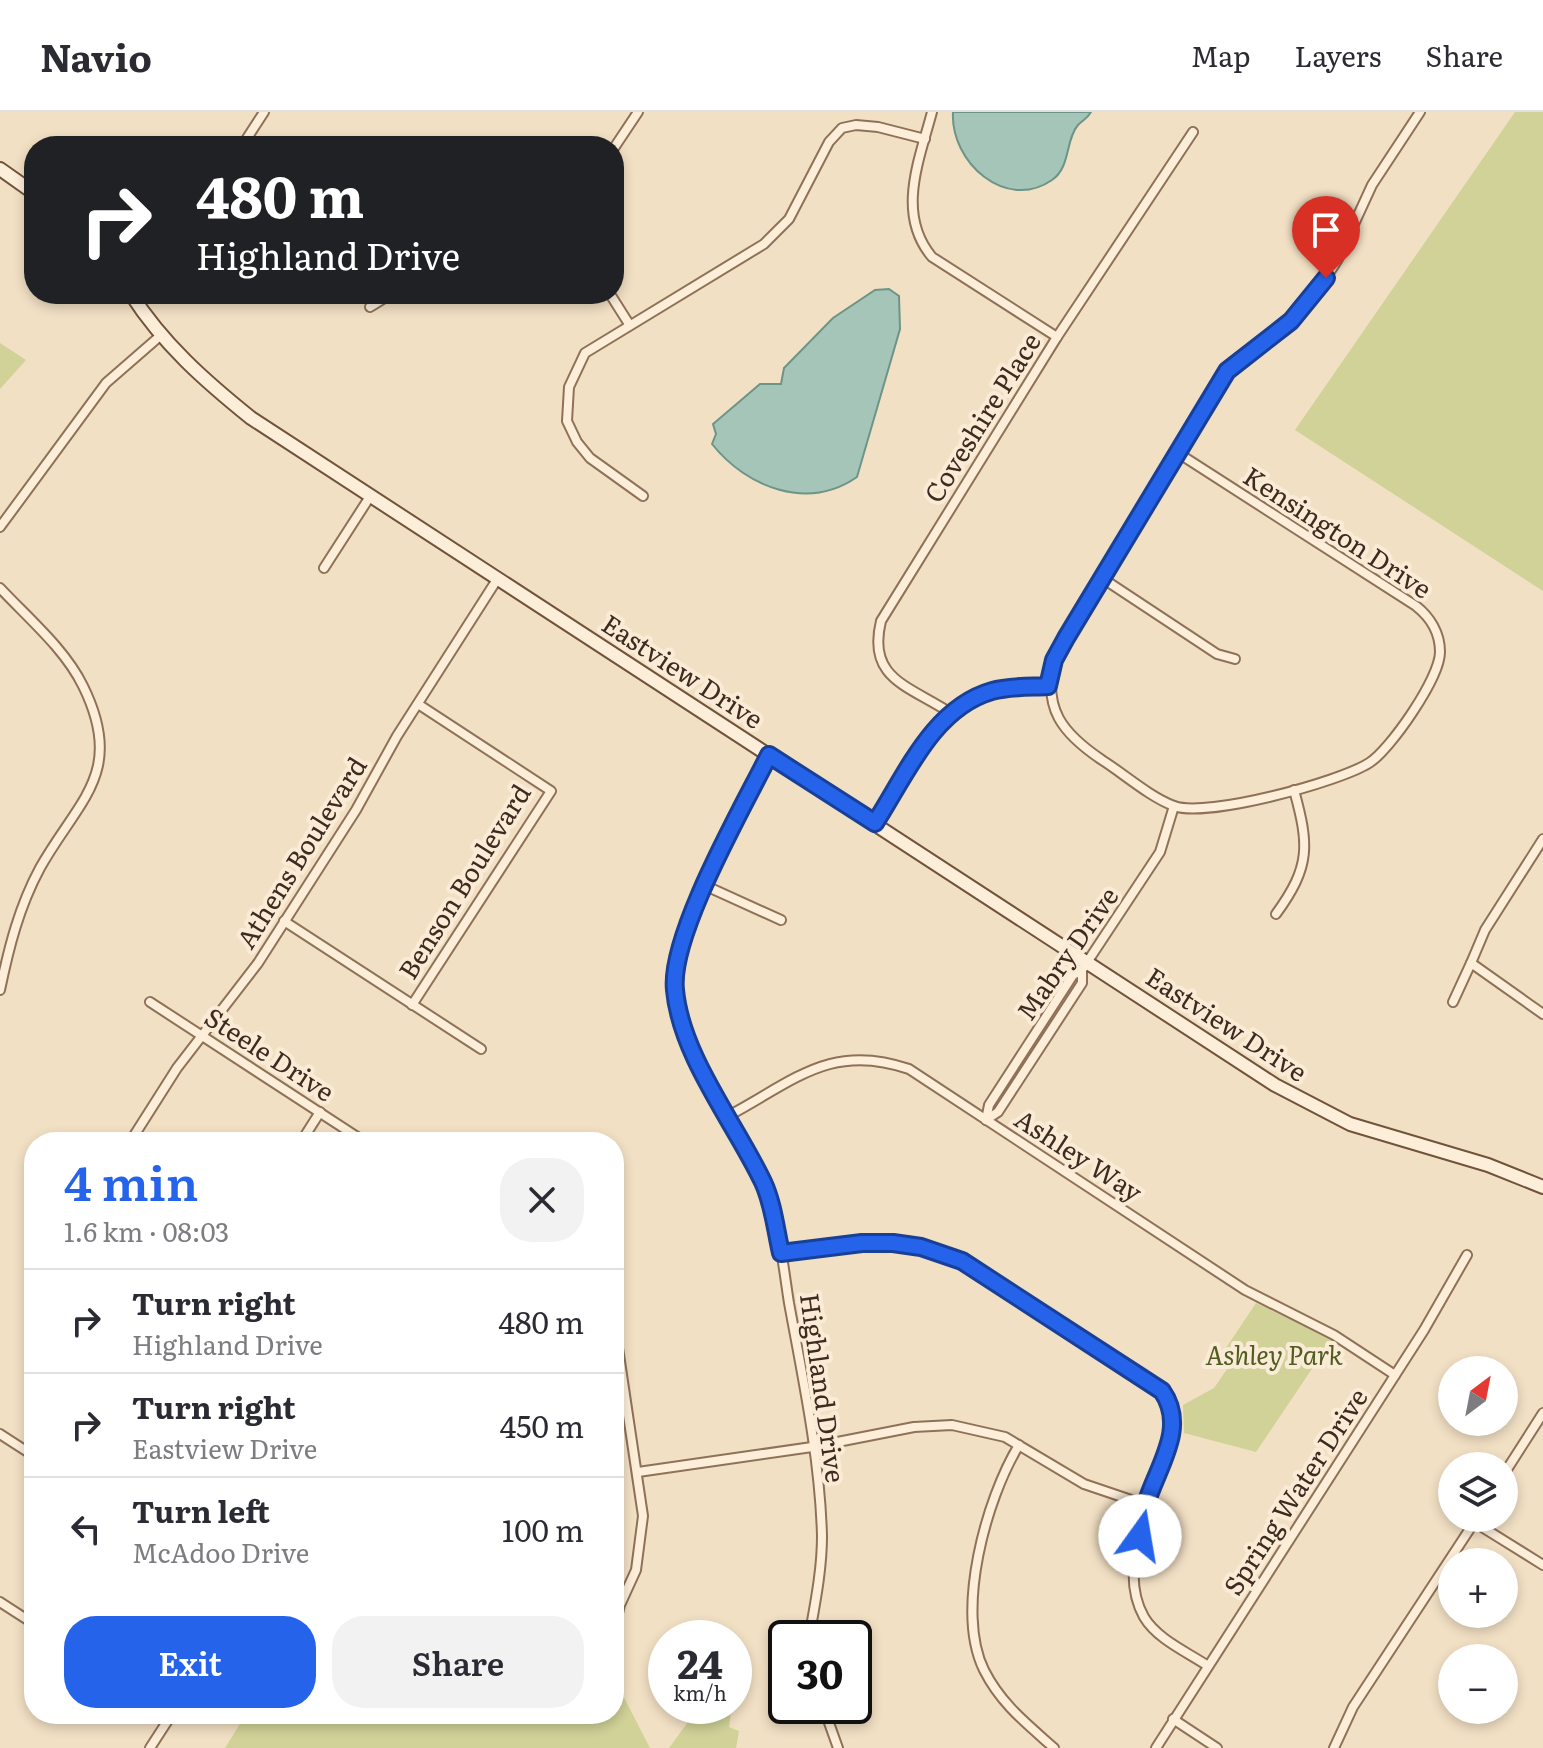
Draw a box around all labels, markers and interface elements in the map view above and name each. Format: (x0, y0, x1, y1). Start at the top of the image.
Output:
text: Navio (40, 27, 152, 84)
text: Map (1191, 34, 1250, 76)
text: Layers (1294, 34, 1381, 76)
text: Share (1425, 34, 1503, 76)
text: 480 m (196, 152, 364, 235)
icon: right (64, 168, 168, 272)
pin (1292, 196, 1360, 278)
icon: arrive (1304, 208, 1348, 252)
text: Highland Drive (196, 228, 460, 281)
street label: Coveshire Place (913, 324, 1049, 509)
street label: Kensington Drive (1237, 455, 1440, 606)
street label: Eastview Drive (595, 603, 772, 737)
street label: Athens Boulevard (225, 748, 375, 955)
street label: Benson Boulevard (387, 776, 539, 986)
street label: Mabry Drive (1005, 878, 1126, 1027)
street label: Eastview Drive (1139, 956, 1316, 1090)
street label: Steele Drive (198, 996, 343, 1109)
street label: Ashley Way (1008, 1098, 1151, 1210)
text: 4 min (64, 1145, 198, 1216)
button: close (500, 1158, 584, 1242)
text: 1.6 km · 08:03 (64, 1211, 229, 1250)
text: Turn right (132, 1280, 296, 1324)
street label: Highland Drive (792, 1290, 857, 1485)
icon: right (64, 1299, 108, 1343)
text: 480 m (499, 1299, 584, 1343)
text: Highland Drive (132, 1324, 323, 1363)
park label: Ashley Park (1205, 1334, 1344, 1373)
north arrow (1438, 1356, 1518, 1436)
map controls (1438, 1356, 1518, 1724)
street label: Spring Water Drive (1212, 1379, 1376, 1602)
text: Turn right (132, 1384, 296, 1428)
icon: right (64, 1403, 108, 1447)
text: 450 m (500, 1403, 584, 1447)
text: Eastview Drive (132, 1428, 317, 1467)
button: layers (1438, 1452, 1518, 1532)
text: Turn left (132, 1488, 270, 1532)
position arrow (1098, 1494, 1182, 1578)
icon: left (64, 1507, 108, 1551)
text: 100 m (502, 1507, 584, 1551)
text: McAdoo Drive (132, 1532, 309, 1571)
button: + (1438, 1548, 1518, 1628)
button: Exit (64, 1616, 316, 1708)
button: Share (332, 1616, 584, 1708)
speed limit sign: 30 (768, 1620, 872, 1724)
text: 24 (677, 1632, 723, 1691)
button: − (1438, 1644, 1518, 1724)
text: km/h (673, 1677, 727, 1707)

